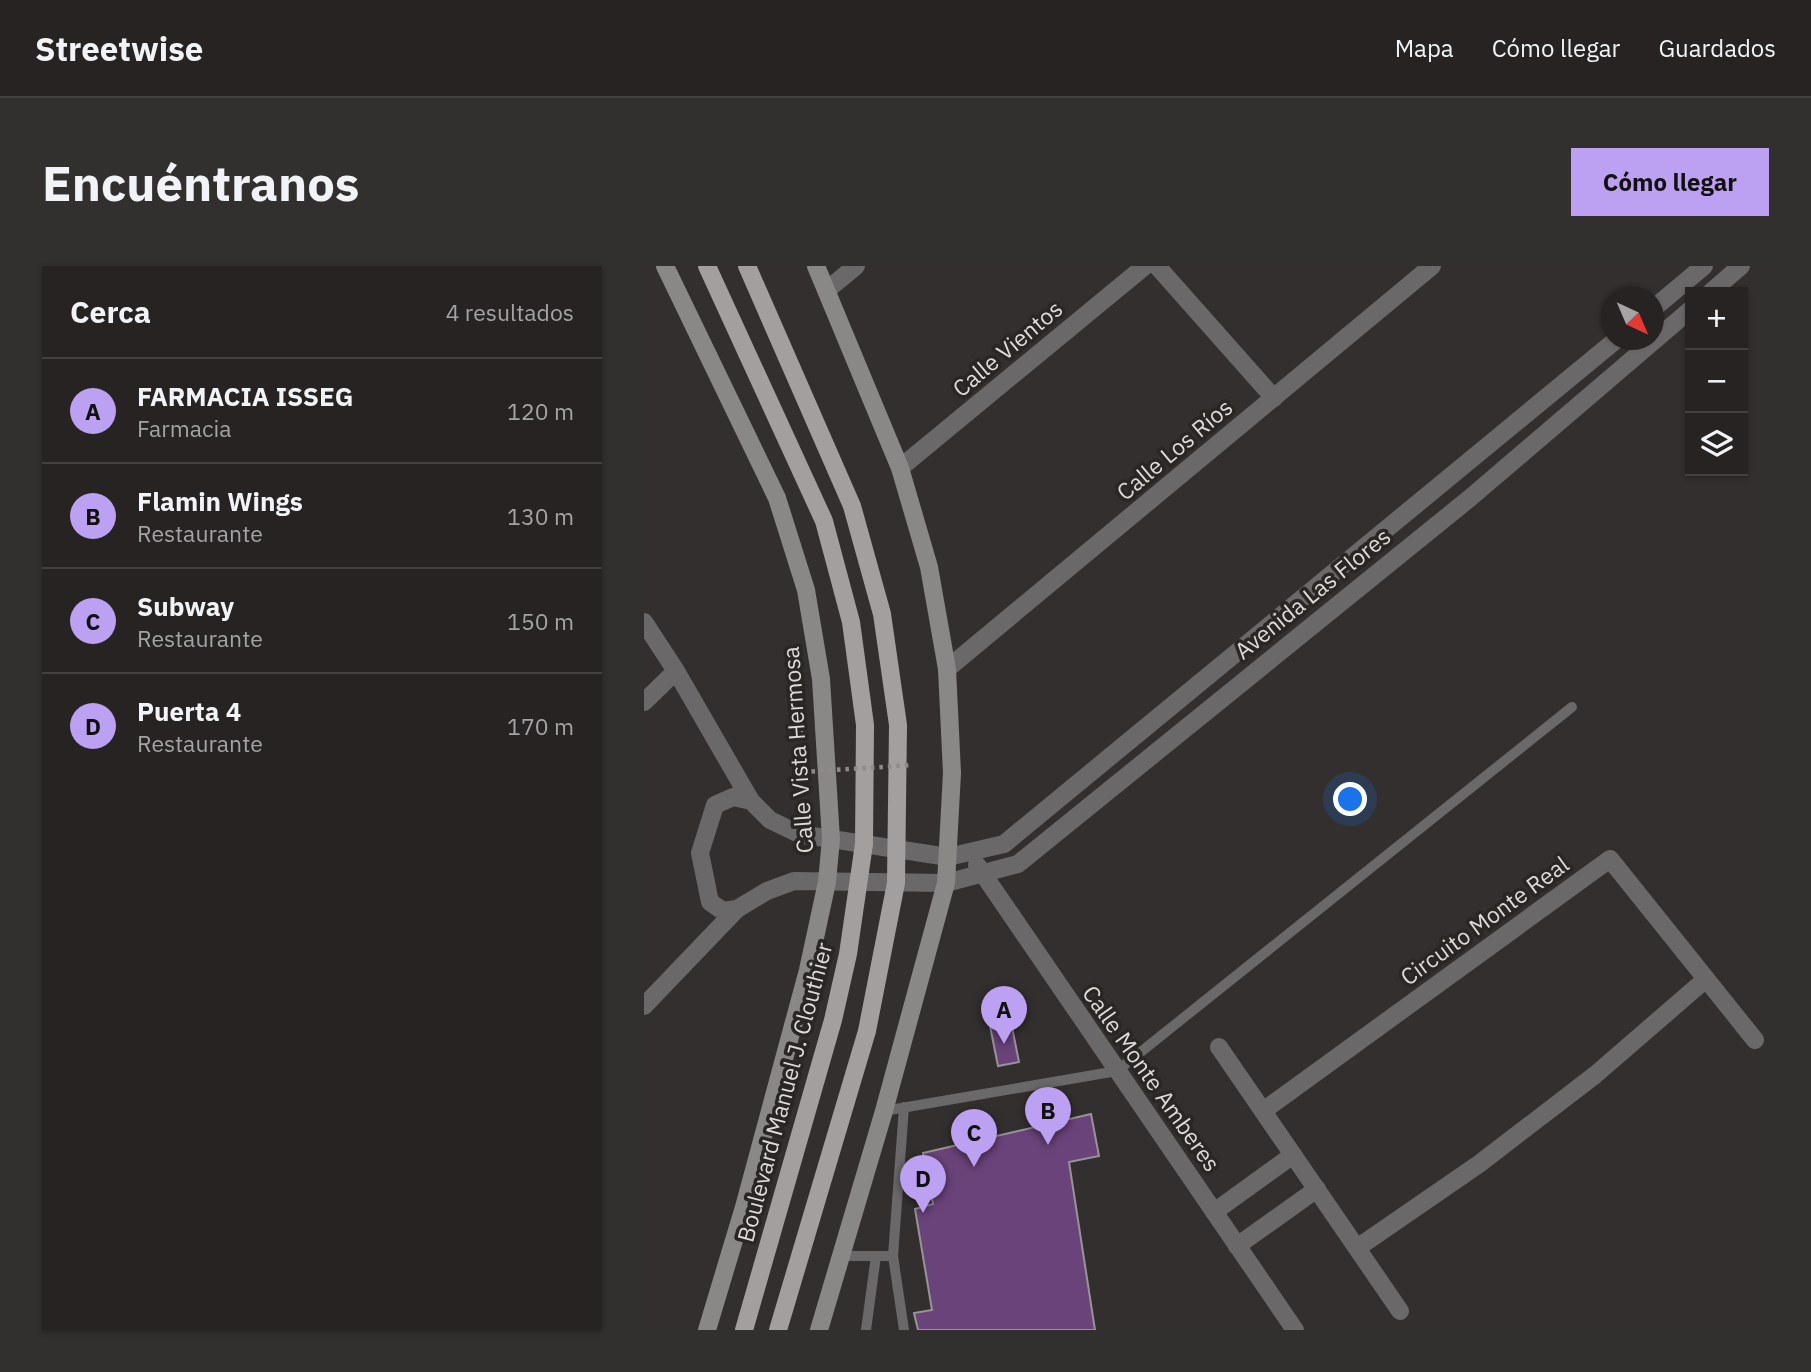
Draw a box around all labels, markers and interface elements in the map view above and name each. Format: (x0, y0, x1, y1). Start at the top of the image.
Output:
text: Streetwise (35, 27, 203, 70)
text: Mapa (1395, 32, 1454, 64)
text: Cómo llegar (1492, 32, 1620, 64)
text: Guardados (1658, 32, 1776, 64)
button: Cómo llegar (1571, 148, 1769, 216)
text: Encuéntranos (42, 151, 360, 214)
north arrow (1601, 287, 1664, 350)
map controls (1685, 287, 1748, 476)
button: + (1685, 287, 1748, 350)
text: Cerca (70, 292, 151, 331)
street label: Calle Vientos (946, 293, 1068, 403)
text: 4 resultados (446, 297, 574, 327)
button: − (1685, 350, 1748, 413)
text: FARMACIA ISSEG (137, 379, 354, 413)
street label: Calle Los Ríos (1110, 392, 1238, 506)
text: A (85, 396, 101, 426)
text: 120 m (507, 396, 574, 426)
text: Farmacia (137, 413, 232, 443)
button: layers (1685, 413, 1748, 476)
text: Flamin Wings (137, 484, 303, 518)
text: B (85, 501, 101, 531)
text: 130 m (507, 501, 574, 531)
text: Restaurante (137, 518, 263, 548)
street label: Avenida Las Flores (1228, 521, 1396, 665)
text: Subway (137, 589, 234, 623)
text: C (86, 606, 100, 636)
text: 150 m (507, 606, 574, 636)
text: Restaurante (137, 623, 263, 653)
street label: Calle Vista Hermosa (775, 646, 819, 854)
text: Puerta 4 (137, 694, 241, 728)
text: D (85, 711, 101, 741)
text: 170 m (507, 711, 574, 741)
text: Restaurante (137, 728, 263, 758)
your location (1333, 782, 1367, 816)
street label: Circuito Monte Real (1394, 849, 1574, 991)
street label: Boulevard Manuel J. Clouthier (730, 938, 839, 1245)
street label: Calle Monte Amberes (1076, 979, 1228, 1177)
pin: A (981, 986, 1027, 1044)
pin: B (1025, 1087, 1071, 1145)
pin: C (951, 1109, 997, 1167)
pin: D (900, 1155, 946, 1213)

